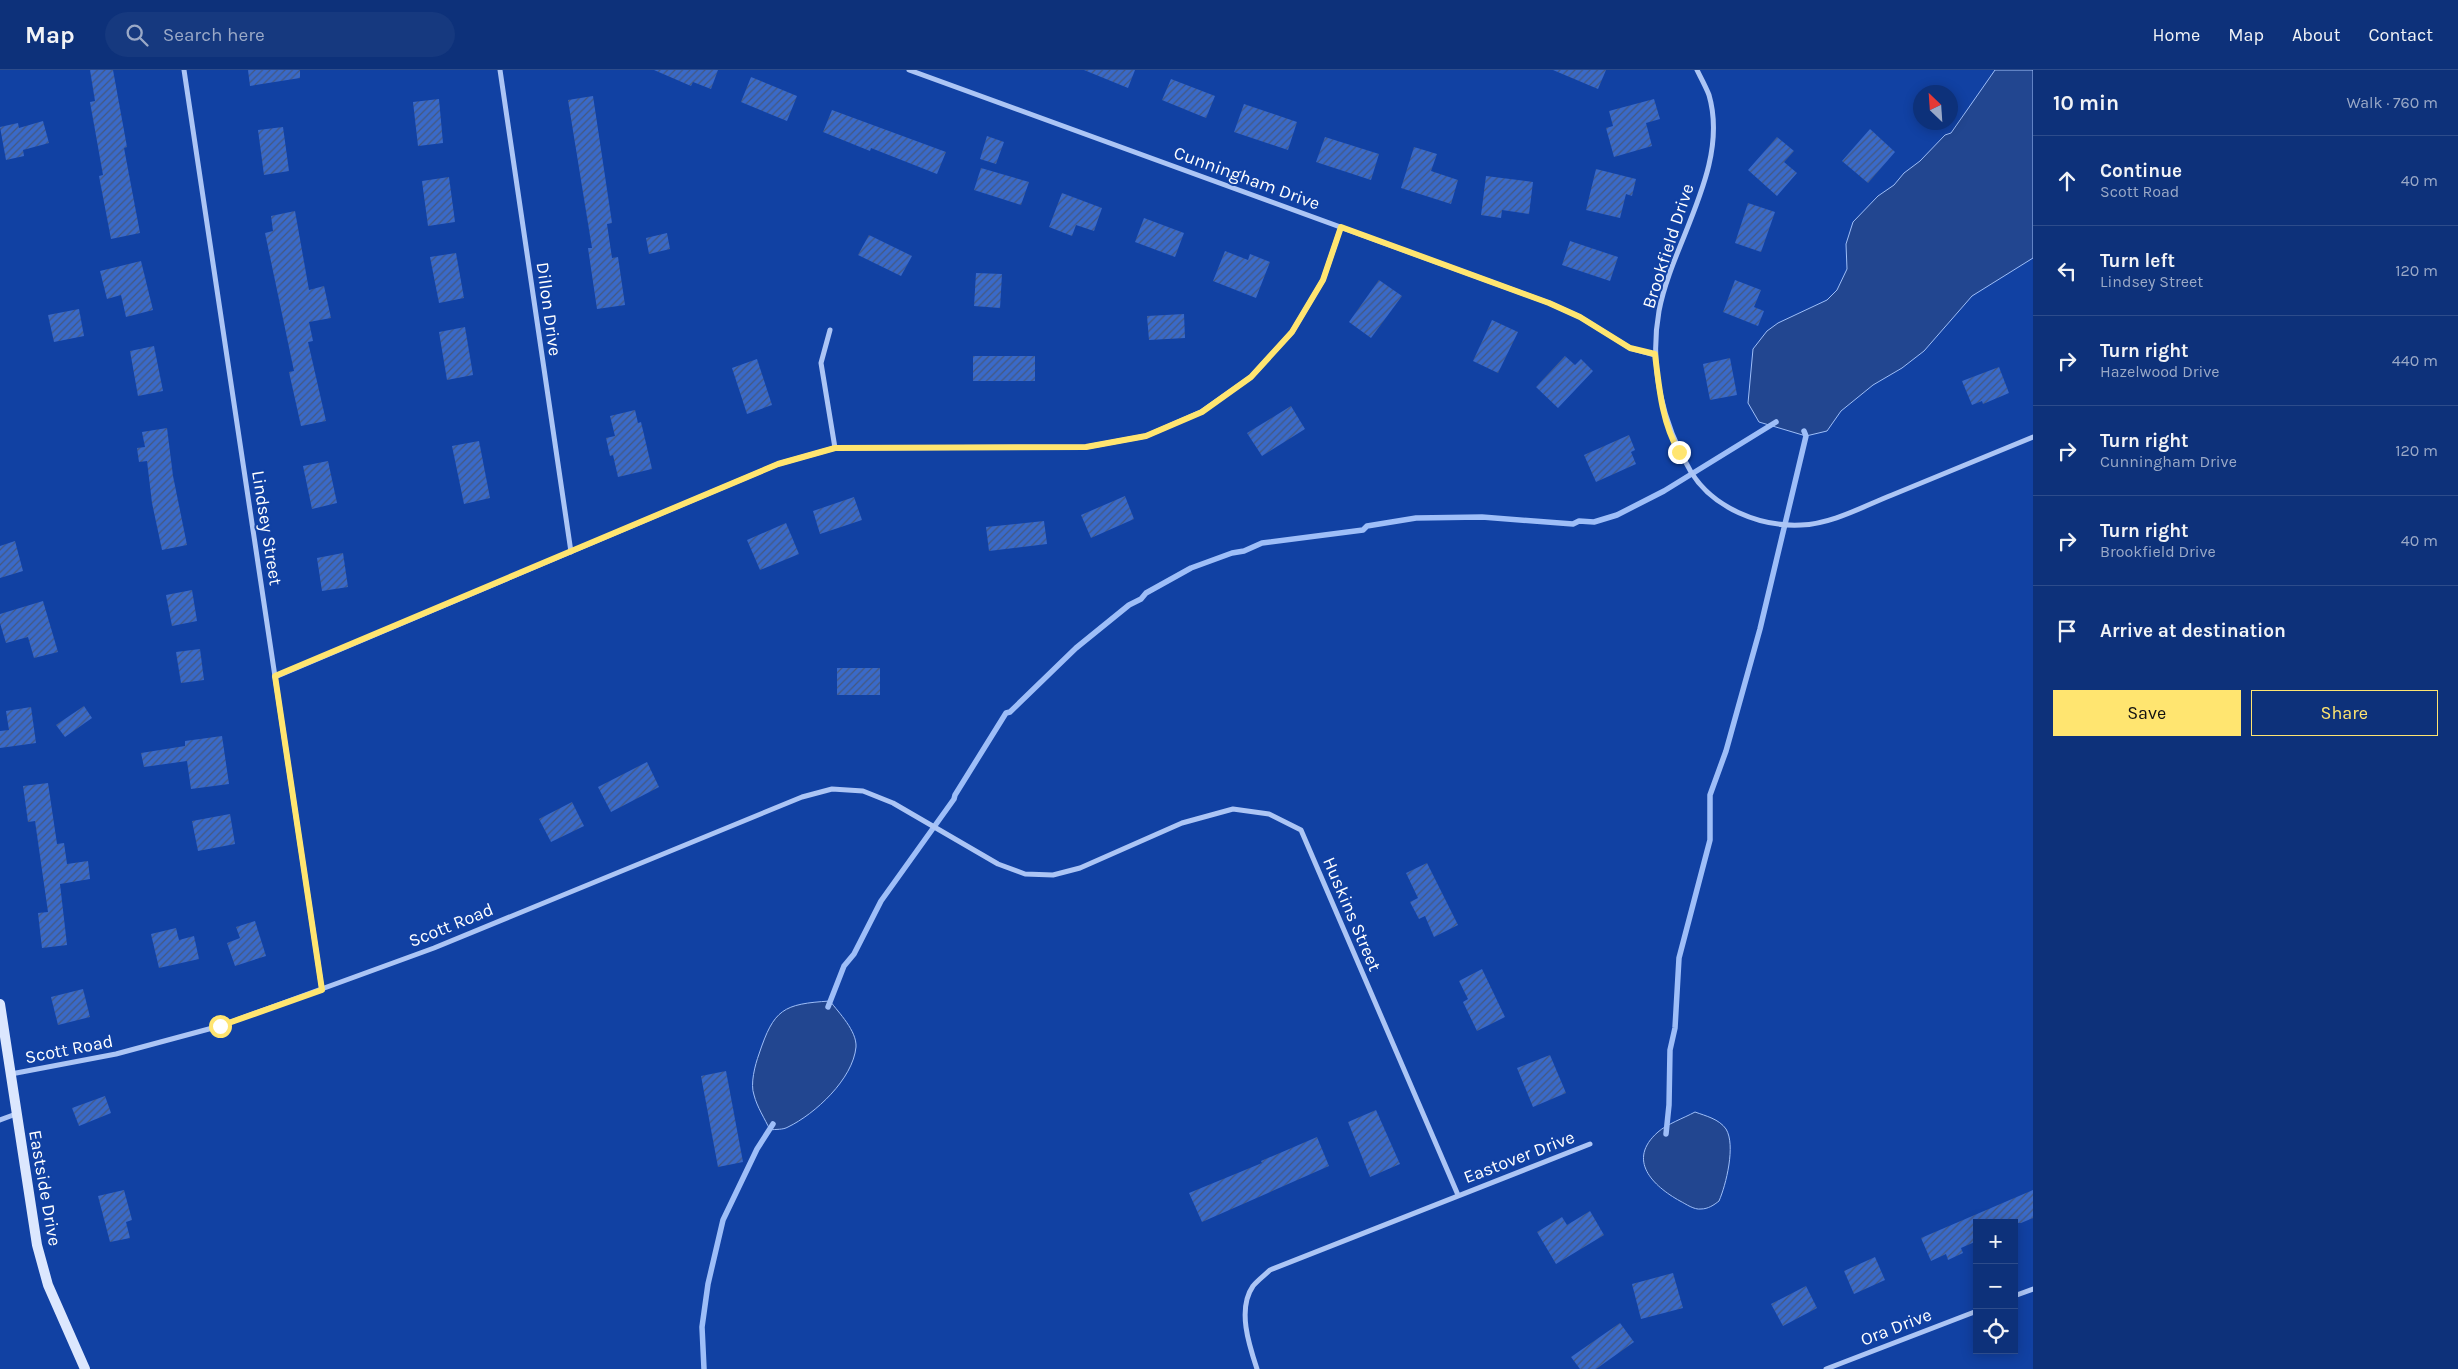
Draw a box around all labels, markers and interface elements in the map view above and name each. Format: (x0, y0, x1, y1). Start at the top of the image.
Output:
search box (105, 12, 455, 57)
text: Map (25, 21, 75, 49)
icon: search (123, 21, 151, 49)
text: Search here (163, 24, 265, 46)
text: Home (2152, 24, 2200, 46)
text: Map (2228, 24, 2264, 46)
text: About (2292, 24, 2341, 46)
text: Contact (2369, 24, 2433, 46)
north arrow (1913, 85, 1958, 130)
text: 10 min (2053, 91, 2119, 115)
text: Walk · 760 m (2347, 93, 2438, 112)
street label: Cunningham Drive (1171, 141, 1323, 215)
text: Continue (2100, 160, 2182, 182)
icon: ahead (2053, 167, 2081, 195)
text: 40 m (2401, 171, 2438, 190)
street label: Brookfield Drive (1637, 181, 1699, 311)
text: Scott Road (2100, 182, 2179, 201)
text: Turn left (2100, 250, 2175, 272)
icon: left (2053, 257, 2081, 285)
street label: Dillon Drive (532, 261, 566, 357)
text: 120 m (2395, 261, 2438, 280)
text: Lindsey Street (2100, 272, 2203, 291)
text: Turn right (2100, 340, 2189, 362)
icon: right (2053, 347, 2081, 375)
text: 440 m (2392, 351, 2438, 370)
text: Hazelwood Drive (2100, 362, 2220, 381)
text: Turn right (2100, 430, 2189, 452)
icon: right (2053, 437, 2081, 465)
route end (1668, 441, 1691, 464)
text: 120 m (2395, 441, 2438, 460)
text: Cunningham Drive (2100, 452, 2237, 471)
street label: Lindsey Street (247, 469, 287, 587)
text: Turn right (2100, 520, 2189, 542)
icon: right (2053, 527, 2081, 555)
text: 40 m (2401, 531, 2438, 550)
text: Brookfield Drive (2100, 542, 2216, 561)
icon: arrive (2053, 617, 2081, 645)
text: Arrive at destination (2100, 620, 2286, 642)
button: Save (2053, 690, 2241, 736)
button: Share (2251, 690, 2438, 736)
street label: Huskins Street (1318, 854, 1386, 975)
street label: Scott Road (405, 898, 497, 952)
route start (209, 1015, 232, 1038)
street label: Scott Road (23, 1030, 115, 1068)
street label: Eastover Drive (1460, 1126, 1578, 1188)
street label: Eastside Drive (24, 1128, 66, 1248)
map controls (1973, 1219, 2018, 1354)
button: + (1973, 1219, 2018, 1264)
button: − (1973, 1264, 2018, 1309)
street label: Ora Drive (1857, 1303, 1935, 1351)
button: locate (1973, 1309, 2018, 1354)

